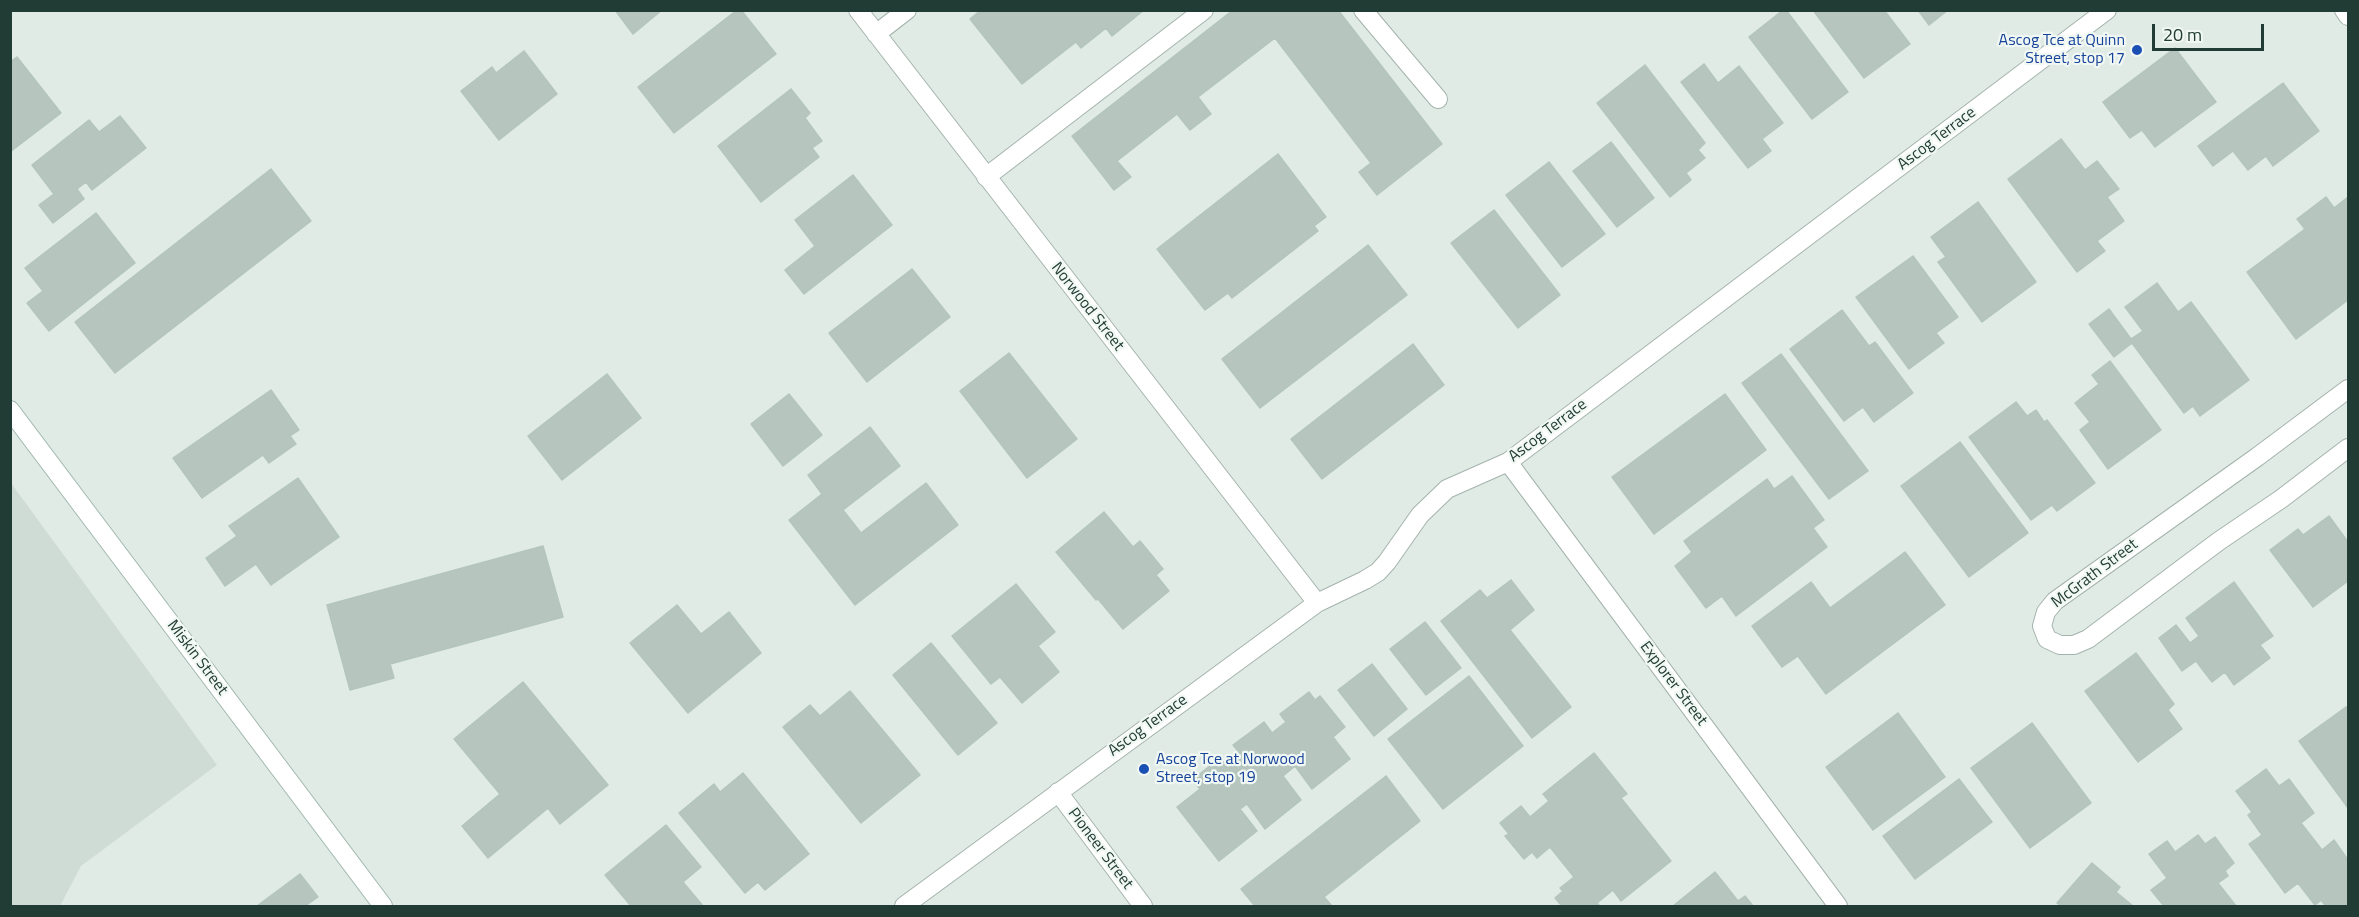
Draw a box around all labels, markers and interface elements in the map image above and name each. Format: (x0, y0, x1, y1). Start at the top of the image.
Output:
scale bar (2155, 12, 2268, 50)
text: 20 m (2163, 21, 2202, 48)
place label: Ascog Tce at Quinn Street, stop 17 (1999, 31, 2125, 69)
marker: Ascog Tce at Quinn Street, stop 17 (2130, 43, 2144, 57)
street label: Ascog Terrace (1894, 103, 1980, 175)
street label: Norwood Street (1047, 259, 1127, 355)
street label: Ascog Terrace (1505, 395, 1591, 467)
street label: McGrath Street (2048, 535, 2142, 613)
street label: Miskin Street (163, 617, 231, 699)
street label: Explorer Street (1635, 638, 1711, 730)
street label: Ascog Terrace (1105, 691, 1191, 761)
place label: Ascog Tce at Norwood Street, stop 19 (1156, 750, 1305, 788)
marker: Ascog Tce at Norwood Street, stop 19 (1137, 762, 1151, 776)
street label: Pioneer Street (1063, 805, 1137, 893)

